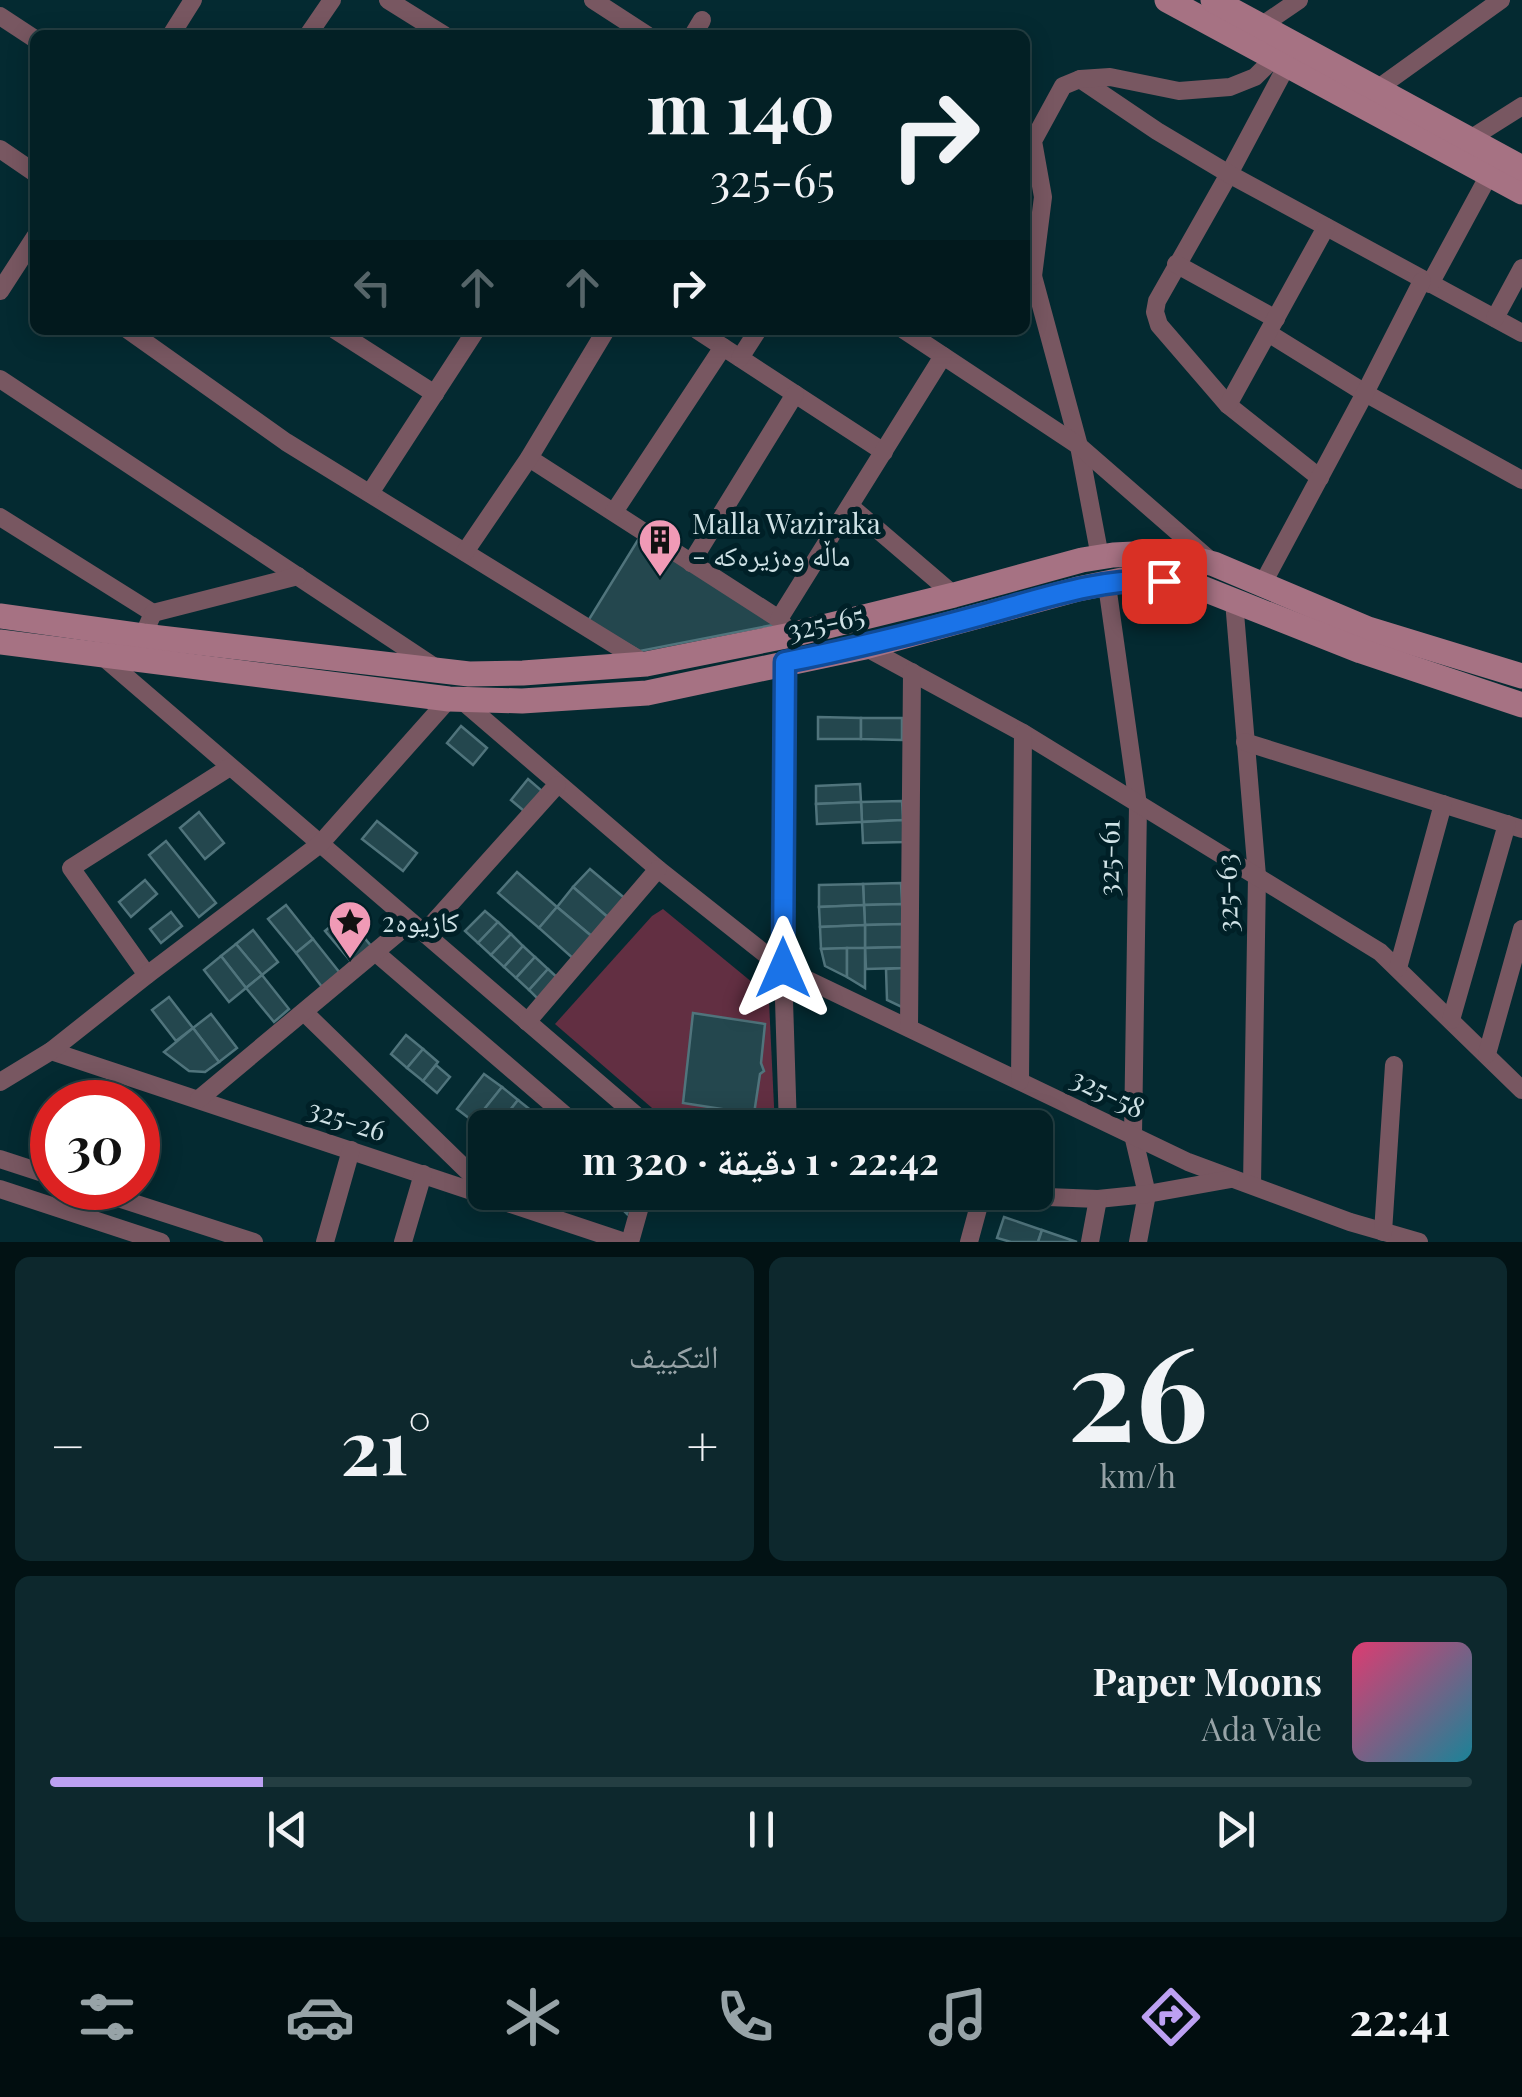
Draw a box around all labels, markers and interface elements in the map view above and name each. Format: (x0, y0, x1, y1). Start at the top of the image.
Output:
text: 140 m (646, 58, 835, 152)
icon: right (870, 70, 1000, 200)
text: 325-65 (710, 148, 835, 208)
icon: left (345, 260, 400, 315)
icon: ahead (450, 260, 505, 315)
icon: ahead (555, 260, 610, 315)
icon: right (660, 260, 715, 315)
place label: Malla Waziraka - ماڵە وەزیرەکە (692, 504, 881, 573)
building icon: Malla Waziraka - ماڵە وەزیرەکە (637, 517, 683, 578)
pin (1122, 539, 1207, 624)
icon: arrive (1137, 554, 1192, 609)
street label: 325-65 (784, 595, 868, 648)
street label: 325-61 (1088, 819, 1127, 897)
street label: 325-63 (1206, 853, 1245, 933)
place icon: كازيوه2 (327, 899, 373, 960)
place label: كازيوه2 (382, 902, 459, 939)
position arrow (731, 916, 835, 1020)
street label: 325-58 (1066, 1058, 1152, 1125)
speed limit sign: 30 (30, 1080, 160, 1210)
street label: 325-26 (304, 1089, 391, 1148)
text: 22:42 · 1 دقيقة · 320 m (582, 1134, 939, 1185)
text: 26 (1067, 1301, 1208, 1475)
text: التكييف (629, 1333, 719, 1376)
text: 21° (340, 1394, 431, 1494)
text: − (50, 1407, 86, 1481)
text: + (686, 1407, 719, 1481)
text: km/h (1099, 1453, 1176, 1496)
text: Paper Moons (1093, 1655, 1322, 1706)
text: Ada Vale (1202, 1706, 1322, 1749)
icon: previous (260, 1802, 315, 1857)
icon: pause (734, 1802, 789, 1857)
icon: next (1208, 1802, 1263, 1857)
icon: filters (72, 1982, 142, 2052)
icon: car (285, 1982, 355, 2052)
icon: climate (498, 1982, 568, 2052)
icon: phone (710, 1982, 780, 2052)
icon: music (923, 1982, 993, 2052)
icon: directions (1136, 1982, 1206, 2052)
text: 22:41 (1349, 1987, 1451, 2047)

